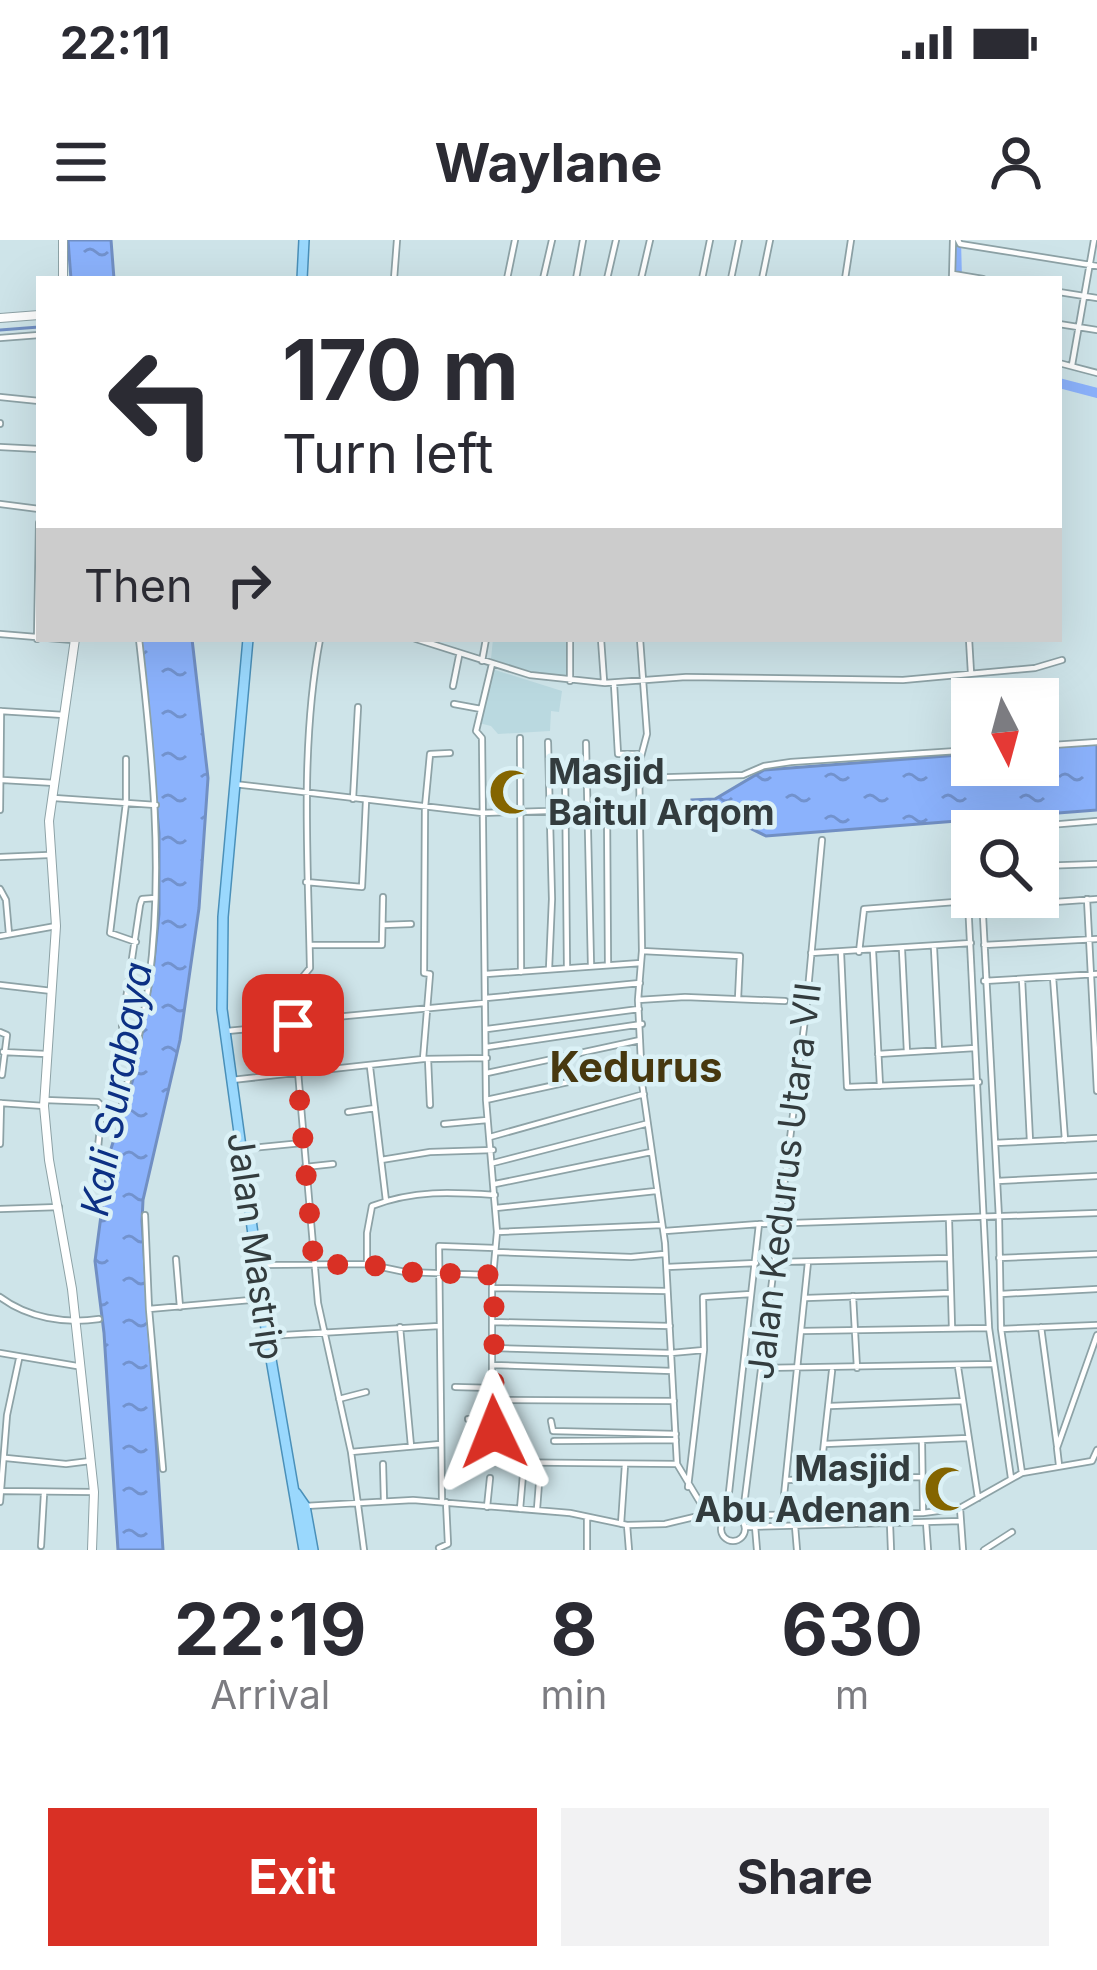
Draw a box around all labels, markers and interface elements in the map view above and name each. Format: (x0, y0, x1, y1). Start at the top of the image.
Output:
text: 22:11 (60, 15, 171, 70)
icon: menu (48, 129, 114, 195)
icon: person (983, 129, 1049, 195)
text: Waylane (435, 130, 662, 195)
text: 170 m (282, 319, 519, 420)
icon: left (84, 324, 240, 480)
text: Turn left (282, 421, 493, 486)
icon: right (216, 552, 282, 618)
text: Then (84, 558, 192, 613)
north arrow (951, 678, 1059, 786)
map controls (951, 678, 1059, 918)
place label: Masjid Baitul Arqom (548, 749, 775, 834)
mosque icon: Masjid Baitul Arqom (487, 767, 537, 817)
button: search (951, 810, 1059, 918)
water label: Kali Surabaya (70, 958, 161, 1219)
pin (242, 974, 344, 1076)
street label: Jalan Kedurus Utara VII (738, 980, 830, 1382)
icon: arrive (260, 992, 326, 1058)
district label: Kedurus (550, 1041, 722, 1092)
street label: Jalan Mastrip (218, 1129, 294, 1363)
position arrow (431, 1369, 557, 1495)
place label: Masjid Abu Adenan (695, 1446, 911, 1531)
mosque icon: Masjid Abu Adenan (922, 1464, 972, 1514)
text: 22:19 (174, 1585, 367, 1672)
text: 8 (550, 1585, 597, 1672)
text: 630 (781, 1585, 923, 1672)
text: Arrival (210, 1671, 330, 1718)
text: min (541, 1671, 607, 1718)
text: m (835, 1671, 869, 1718)
button: Exit (48, 1808, 537, 1946)
button: Share (561, 1808, 1049, 1946)

